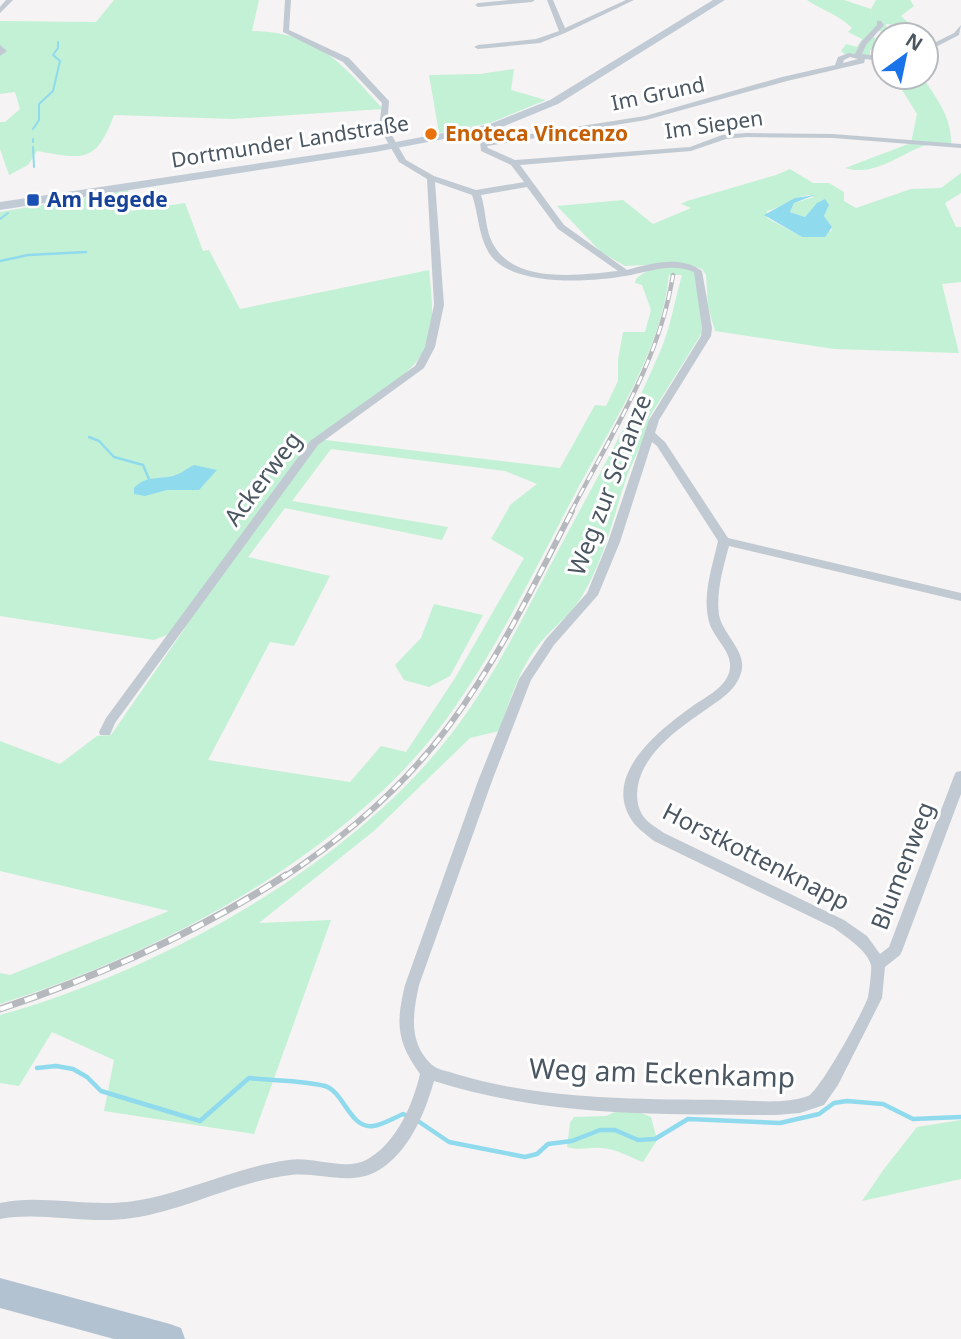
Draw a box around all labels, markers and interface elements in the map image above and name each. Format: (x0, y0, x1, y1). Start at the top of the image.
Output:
north arrow (870, 21, 940, 91)
text: N (901, 27, 928, 57)
street label: Im Grund (608, 69, 707, 117)
street label: Im Siepen (663, 103, 765, 145)
street label: Dortmunder Landstraße (169, 108, 411, 174)
place label: Enoteca Vincenzo (445, 119, 628, 147)
marker: Enoteca Vincenzo (423, 126, 439, 142)
place label: Am Hegede (47, 185, 168, 213)
marker: Am Hegede (25, 192, 41, 208)
street label: Weg zur Schanze (559, 389, 658, 580)
street label: Ackerweg (215, 424, 308, 532)
street label: Horstkottenknapp (657, 794, 856, 917)
street label: Blumenweg (862, 797, 941, 934)
street label: Weg am Eckenkamp (528, 1048, 796, 1096)

